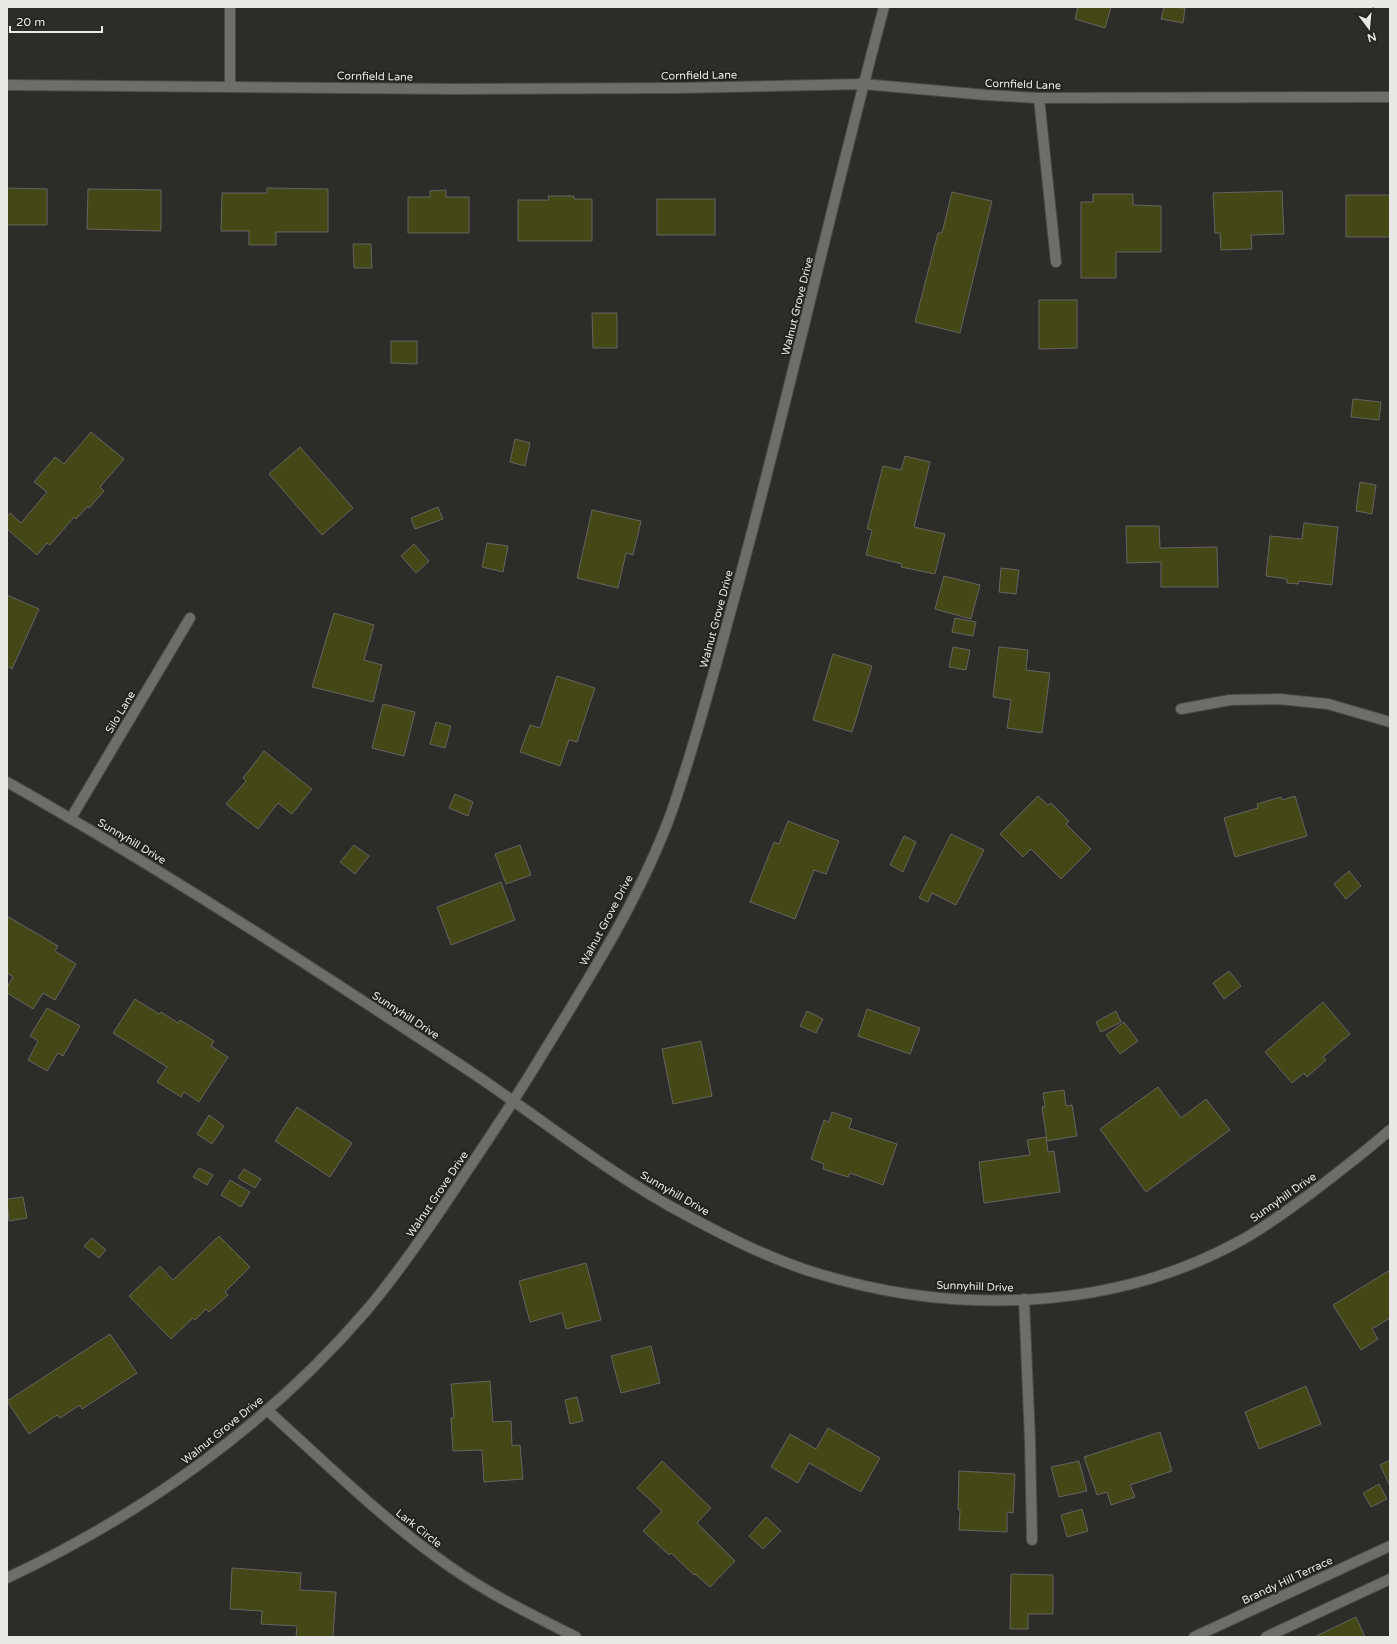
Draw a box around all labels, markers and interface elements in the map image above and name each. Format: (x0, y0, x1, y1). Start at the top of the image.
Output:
scale bar (10, 8, 102, 34)
north arrow (1349, 8, 1389, 48)
text: 20 m (16, 15, 45, 29)
text: N (1366, 30, 1378, 45)
street label: Cornfield Lane (661, 68, 737, 83)
street label: Cornfield Lane (337, 69, 413, 84)
street label: Cornfield Lane (985, 77, 1061, 92)
street label: Walnut Grove Drive (779, 256, 816, 357)
street label: Walnut Grove Drive (697, 569, 736, 670)
street label: Silo Lane (103, 689, 138, 736)
street label: Sunnyhill Drive (95, 816, 168, 867)
street label: Walnut Grove Drive (577, 873, 636, 968)
street label: Sunnyhill Drive (370, 989, 442, 1042)
street label: Walnut Grove Drive (404, 1149, 471, 1240)
street label: Sunnyhill Drive (638, 1168, 712, 1218)
street label: Sunnyhill Drive (1248, 1170, 1319, 1225)
street label: Sunnyhill Drive (936, 1279, 1014, 1294)
street label: Walnut Grove Drive (179, 1394, 266, 1467)
street label: Lark Circle (393, 1506, 444, 1550)
street label: Brandy Hill Terrace (1240, 1554, 1335, 1607)

